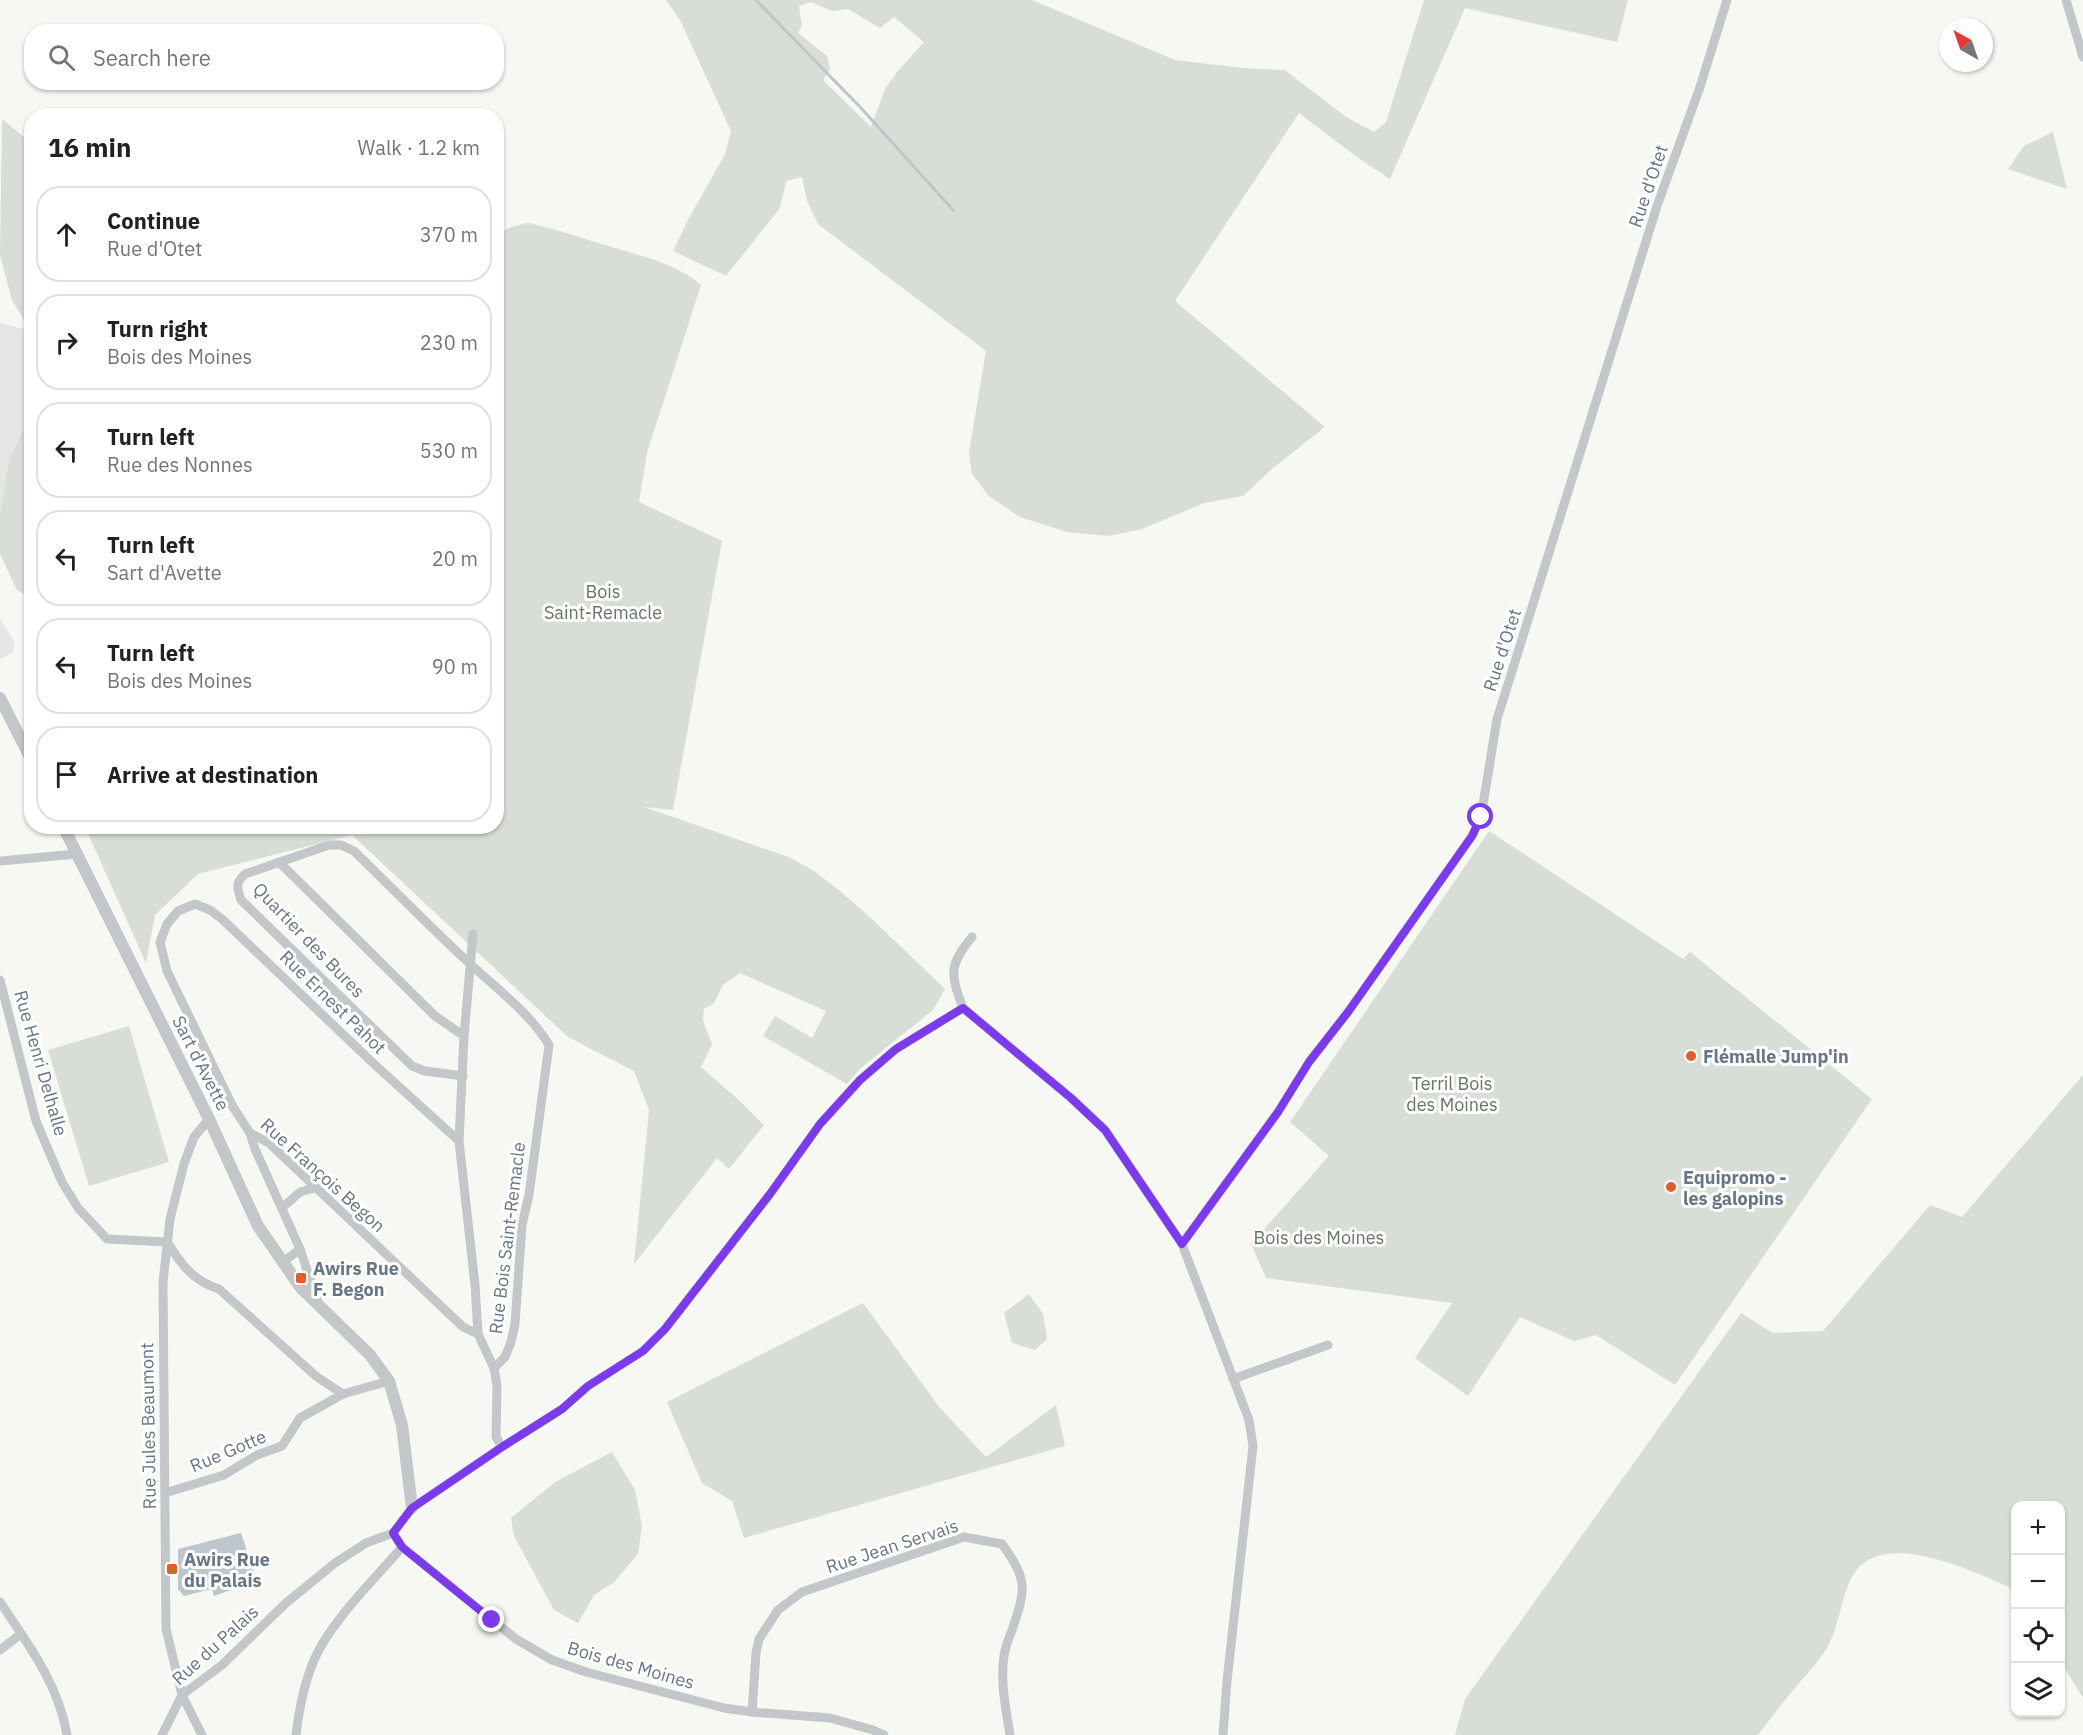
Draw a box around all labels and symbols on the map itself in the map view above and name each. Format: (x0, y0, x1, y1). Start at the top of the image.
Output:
north arrow (1939, 18, 1993, 72)
street label: Rue d'Otet (1623, 142, 1673, 230)
park label: Bois Saint-Remacle (544, 580, 662, 624)
street label: Rue d'Otet (1478, 606, 1526, 694)
route start (1467, 803, 1493, 829)
street label: Quartier des Bures (248, 878, 370, 1002)
street label: Rue Ernest Pahot (275, 945, 391, 1059)
street label: Rue Henri Delhalle (9, 988, 73, 1139)
street label: Sart d'Avette (167, 1012, 235, 1114)
place label: Flémalle Jump'in (1703, 1045, 1849, 1068)
marker: Flémalle Jump'in (1684, 1049, 1698, 1063)
park label: Terril Bois des Moines (1406, 1072, 1498, 1116)
street label: Rue François Begon (256, 1113, 390, 1237)
street label: Rue Bois Saint-Remacle (484, 1140, 530, 1335)
place label: Equipromo - les galopins (1683, 1166, 1787, 1210)
marker: Equipromo - les galopins (1664, 1180, 1678, 1194)
park label: Bois des Moines (1254, 1226, 1384, 1249)
place label: Awirs Rue F. Begon (313, 1257, 399, 1301)
marker: Awirs Rue F. Begon (294, 1271, 308, 1285)
street label: Rue Jules Beaumont (135, 1342, 161, 1510)
street label: Rue Gotte (186, 1425, 270, 1477)
street label: Rue Jean Servais (823, 1514, 961, 1578)
place label: Awirs Rue du Palais (184, 1548, 270, 1592)
marker: Awirs Rue du Palais (165, 1562, 179, 1576)
street label: Rue du Palais (167, 1600, 263, 1690)
route end (478, 1606, 504, 1632)
street label: Bois des Moines (565, 1636, 697, 1694)

